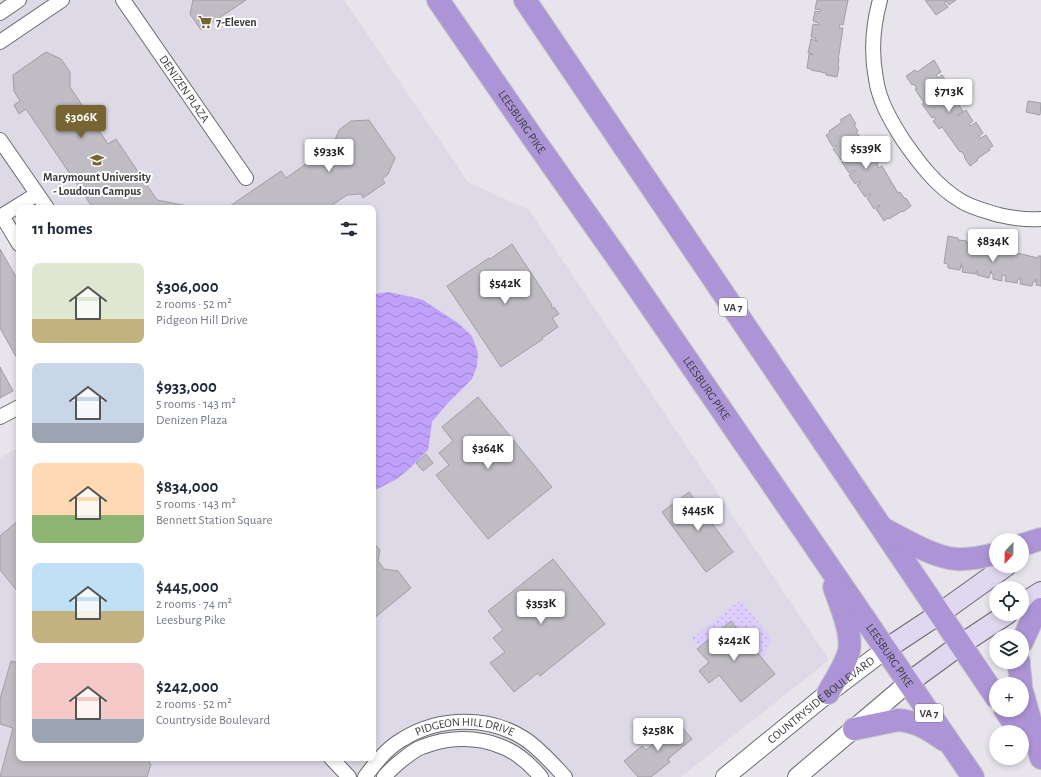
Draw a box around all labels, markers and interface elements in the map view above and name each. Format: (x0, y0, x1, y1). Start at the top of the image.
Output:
supermarket icon: 7-Eleven (197, 14, 213, 30)
place label: 7-Eleven (216, 16, 257, 28)
street label: DENIZEN PLAZA (157, 53, 212, 125)
pin: $713K (921, 79, 977, 113)
text: $713K (934, 85, 964, 98)
street label: LEESBURG PIKE (496, 88, 548, 156)
pin: $306K (53, 105, 109, 139)
text: $306K (65, 111, 97, 124)
pin: $539K (838, 136, 894, 170)
pin: $933K (301, 139, 357, 173)
text: $539K (851, 142, 881, 155)
text: $933K (314, 145, 344, 158)
school or university icon: Marymount University - Loudoun Campus (89, 152, 105, 168)
place label: Marymount University - Loudoun Campus (43, 171, 152, 197)
icon: filters (338, 218, 360, 240)
text: 11 homes (32, 220, 92, 237)
pin: $834K (965, 229, 1021, 263)
text: $834K (977, 235, 1009, 248)
pin: $542K (477, 271, 533, 305)
text: $542K (489, 277, 521, 290)
text: $306,000 (156, 278, 219, 295)
icon: home (64, 279, 112, 327)
text: 2 rooms · 52 m² (156, 298, 232, 311)
road number: VA 7 (719, 298, 747, 316)
text: Pidgeon Hill Drive (156, 314, 248, 327)
street label: LEESBURG PIKE (681, 354, 733, 422)
text: $933,000 (156, 378, 217, 395)
icon: home (64, 379, 112, 427)
text: 5 rooms · 143 m² (156, 398, 236, 411)
text: Denizen Plaza (156, 414, 228, 427)
pin: $364K (460, 436, 516, 470)
text: $364K (472, 442, 504, 455)
text: $834,000 (156, 478, 218, 495)
icon: home (64, 479, 112, 527)
text: 5 rooms · 143 m² (156, 498, 236, 511)
pin: $445K (670, 498, 726, 532)
text: $445K (682, 504, 714, 517)
text: Bennett Station Square (156, 514, 272, 527)
north arrow (989, 533, 1029, 573)
map controls (989, 533, 1029, 765)
text: $445,000 (156, 578, 219, 595)
icon: home (64, 579, 112, 627)
button: locate (989, 581, 1029, 621)
pin: $353K (513, 591, 569, 625)
text: $353K (526, 597, 556, 610)
text: 2 rooms · 74 m² (156, 598, 232, 611)
text: Leesburg Pike (156, 614, 226, 627)
street label: LEESBURG PIKE (864, 622, 916, 689)
pin: $242K (706, 628, 762, 662)
button: layers (989, 629, 1029, 669)
text: $242K (718, 634, 750, 647)
street label: COUNTRYSIDE BOULEVARD (765, 654, 877, 746)
button: + (989, 677, 1029, 717)
text: $242,000 (156, 678, 219, 695)
icon: home (64, 679, 112, 727)
text: 2 rooms · 52 m² (156, 698, 232, 711)
road number: VA 7 (915, 704, 943, 722)
text: Countryside Boulevard (156, 714, 270, 727)
street label: PIDGEON HILL DRIVE (413, 716, 516, 738)
pin: $258K (630, 718, 686, 752)
text: $258K (642, 724, 674, 737)
button: − (989, 725, 1029, 765)

